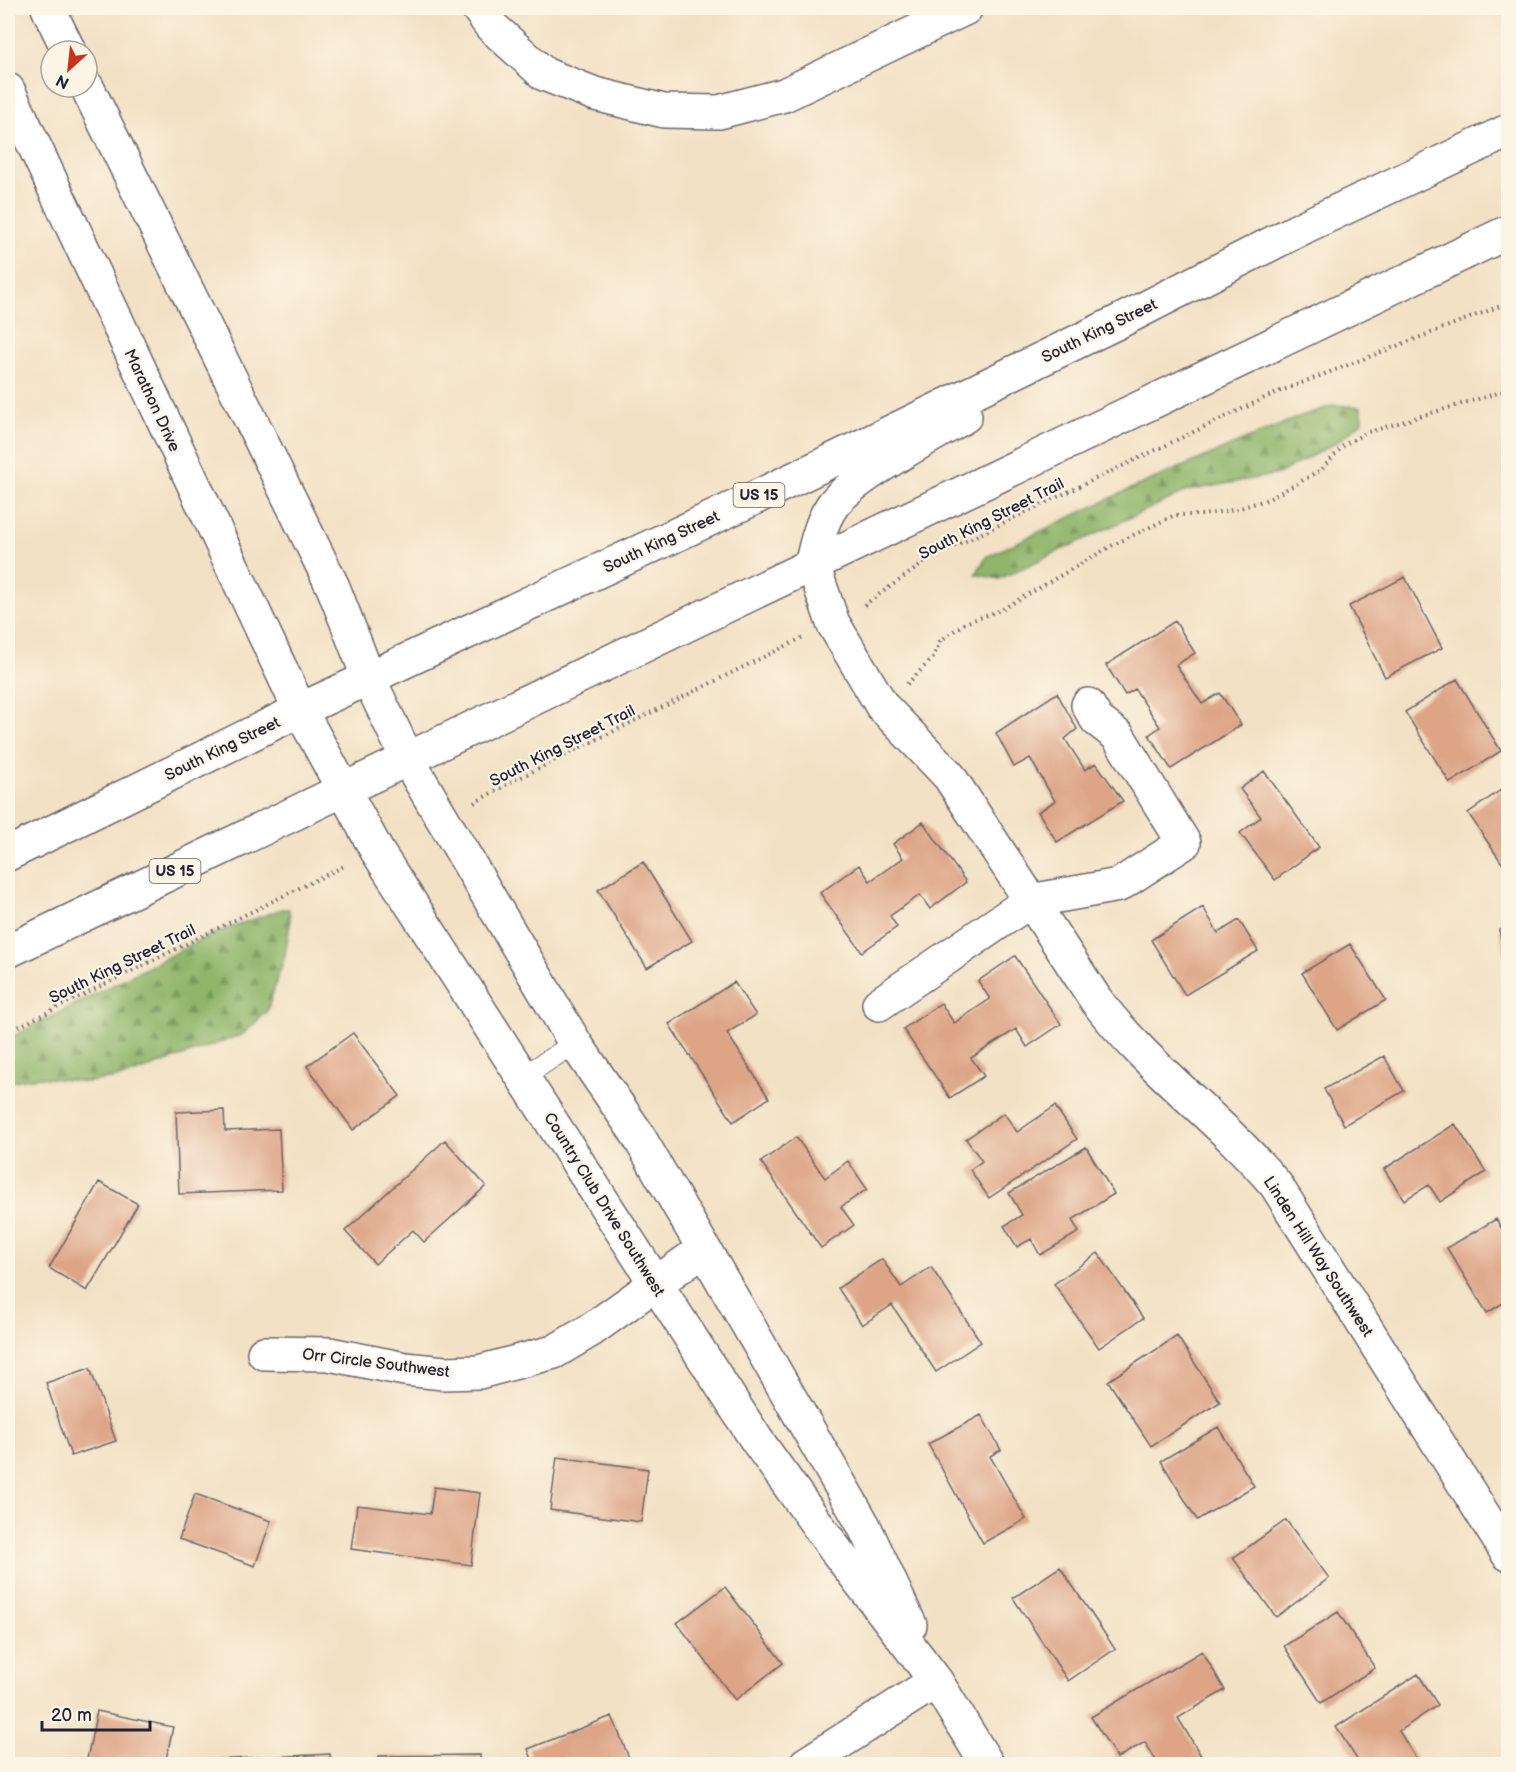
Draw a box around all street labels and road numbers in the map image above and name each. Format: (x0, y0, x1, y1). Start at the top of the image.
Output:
street label: South King Street (1039, 295, 1160, 367)
street label: Marathon Drive (120, 346, 184, 455)
street label: South King Street Trail (916, 474, 1067, 564)
road number: US 15 (734, 483, 784, 507)
street label: South King Street (601, 507, 723, 578)
street label: South King Street Trail (487, 701, 638, 791)
street label: South King Street (162, 713, 283, 785)
road number: US 15 (150, 859, 201, 883)
street label: South King Street Trail (46, 921, 199, 1008)
street label: Country Club Drive Southwest (539, 1109, 668, 1300)
street label: Linden Hill Way Southwest (1259, 1173, 1377, 1341)
street label: Orr Circle Southwest (301, 1345, 451, 1382)

